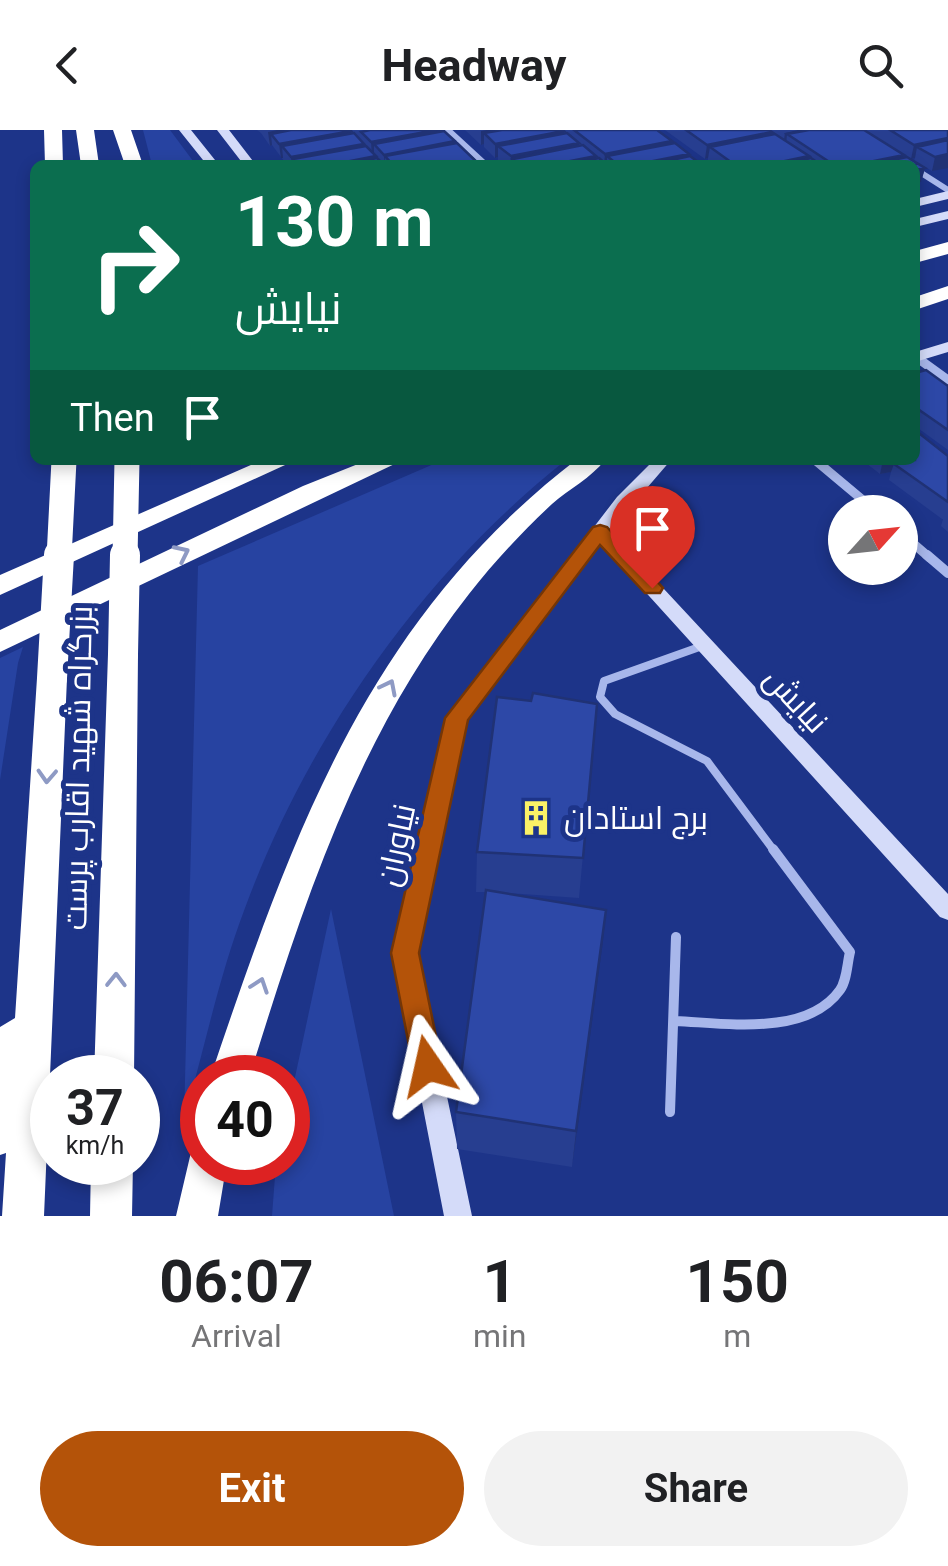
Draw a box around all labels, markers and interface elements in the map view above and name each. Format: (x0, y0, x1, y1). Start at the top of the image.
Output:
icon: back (40, 38, 95, 93)
icon: search (853, 38, 908, 93)
text: Headway (382, 39, 566, 92)
text: 130 m (235, 181, 434, 263)
icon: right (70, 200, 200, 330)
text: نیایش (235, 282, 342, 335)
icon: arrive (175, 390, 230, 445)
text: Then (70, 396, 155, 440)
pin (610, 486, 695, 589)
north arrow (828, 495, 918, 585)
map controls (828, 495, 918, 585)
icon: arrive (625, 501, 680, 556)
one-way arrow (172, 546, 190, 566)
street label: بزرگراه شهید اقارب پرست (56, 605, 102, 931)
street label: نیایش (756, 659, 836, 741)
one-way arrow (377, 680, 396, 698)
one-way arrow (37, 768, 58, 784)
building icon: برج استادان (517, 799, 555, 837)
place label: برج استادان (564, 799, 708, 840)
street label: نیاوران (369, 800, 423, 890)
one-way arrow (105, 972, 127, 988)
one-way arrow (249, 978, 269, 995)
position arrow (376, 1014, 480, 1118)
speed limit sign: 40 (180, 1055, 310, 1185)
text: 37 (66, 1079, 124, 1137)
text: km/h (66, 1131, 124, 1160)
text: 06:07 (159, 1246, 314, 1317)
text: 1 (482, 1246, 517, 1317)
text: 150 (686, 1246, 789, 1317)
text: Arrival (191, 1317, 282, 1355)
text: min (473, 1317, 526, 1355)
text: m (723, 1317, 751, 1355)
button: Exit (40, 1431, 464, 1546)
button: Share (484, 1431, 908, 1546)

